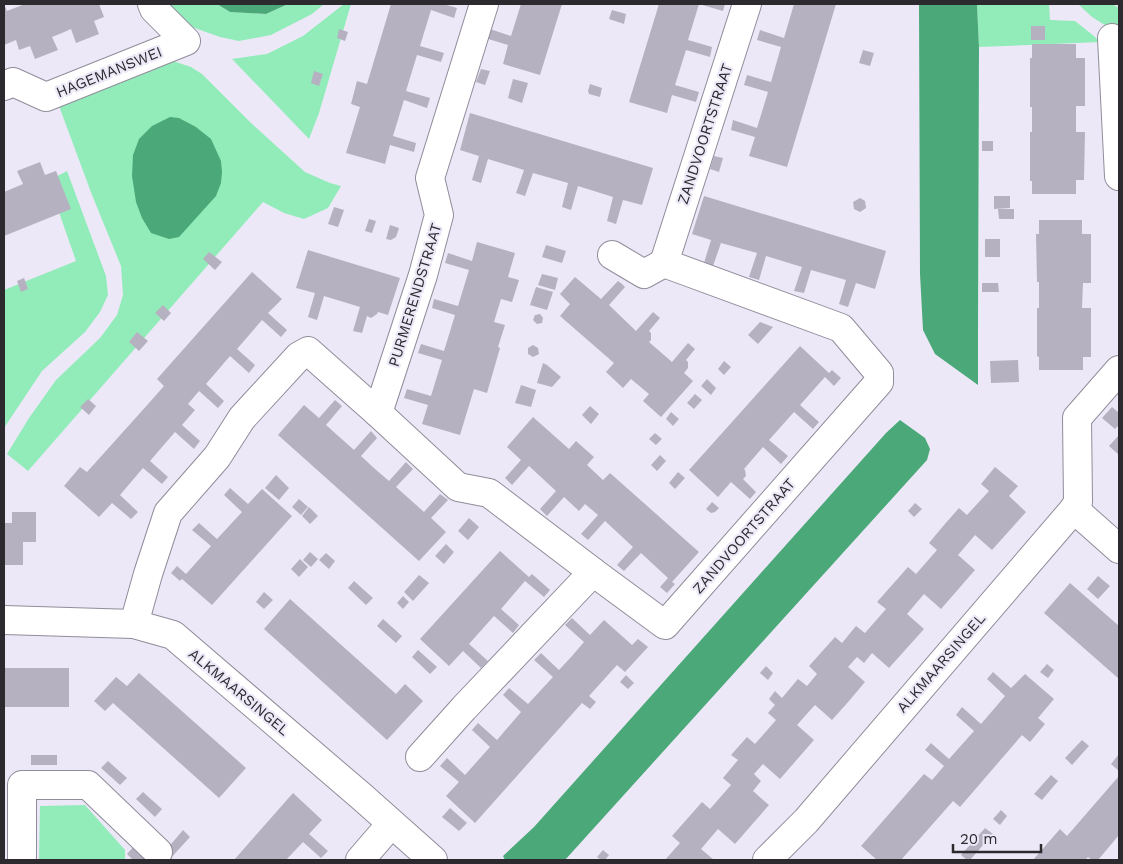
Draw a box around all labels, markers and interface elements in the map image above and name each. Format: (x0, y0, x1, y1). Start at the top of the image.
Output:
street label: HAGEMANSWEI (53, 43, 165, 101)
street label: ZANDVOORTSTRAAT (674, 61, 736, 207)
street label: PURMERENDSTRAAT (385, 221, 445, 369)
street label: ZANDVOORTSTRAAT (689, 475, 799, 597)
street label: ALKMAARSINGEL (893, 610, 989, 716)
street label: ALKMAARSINGEL (185, 645, 293, 739)
scale bar (953, 822, 1040, 854)
text: 20 m (960, 830, 998, 848)

